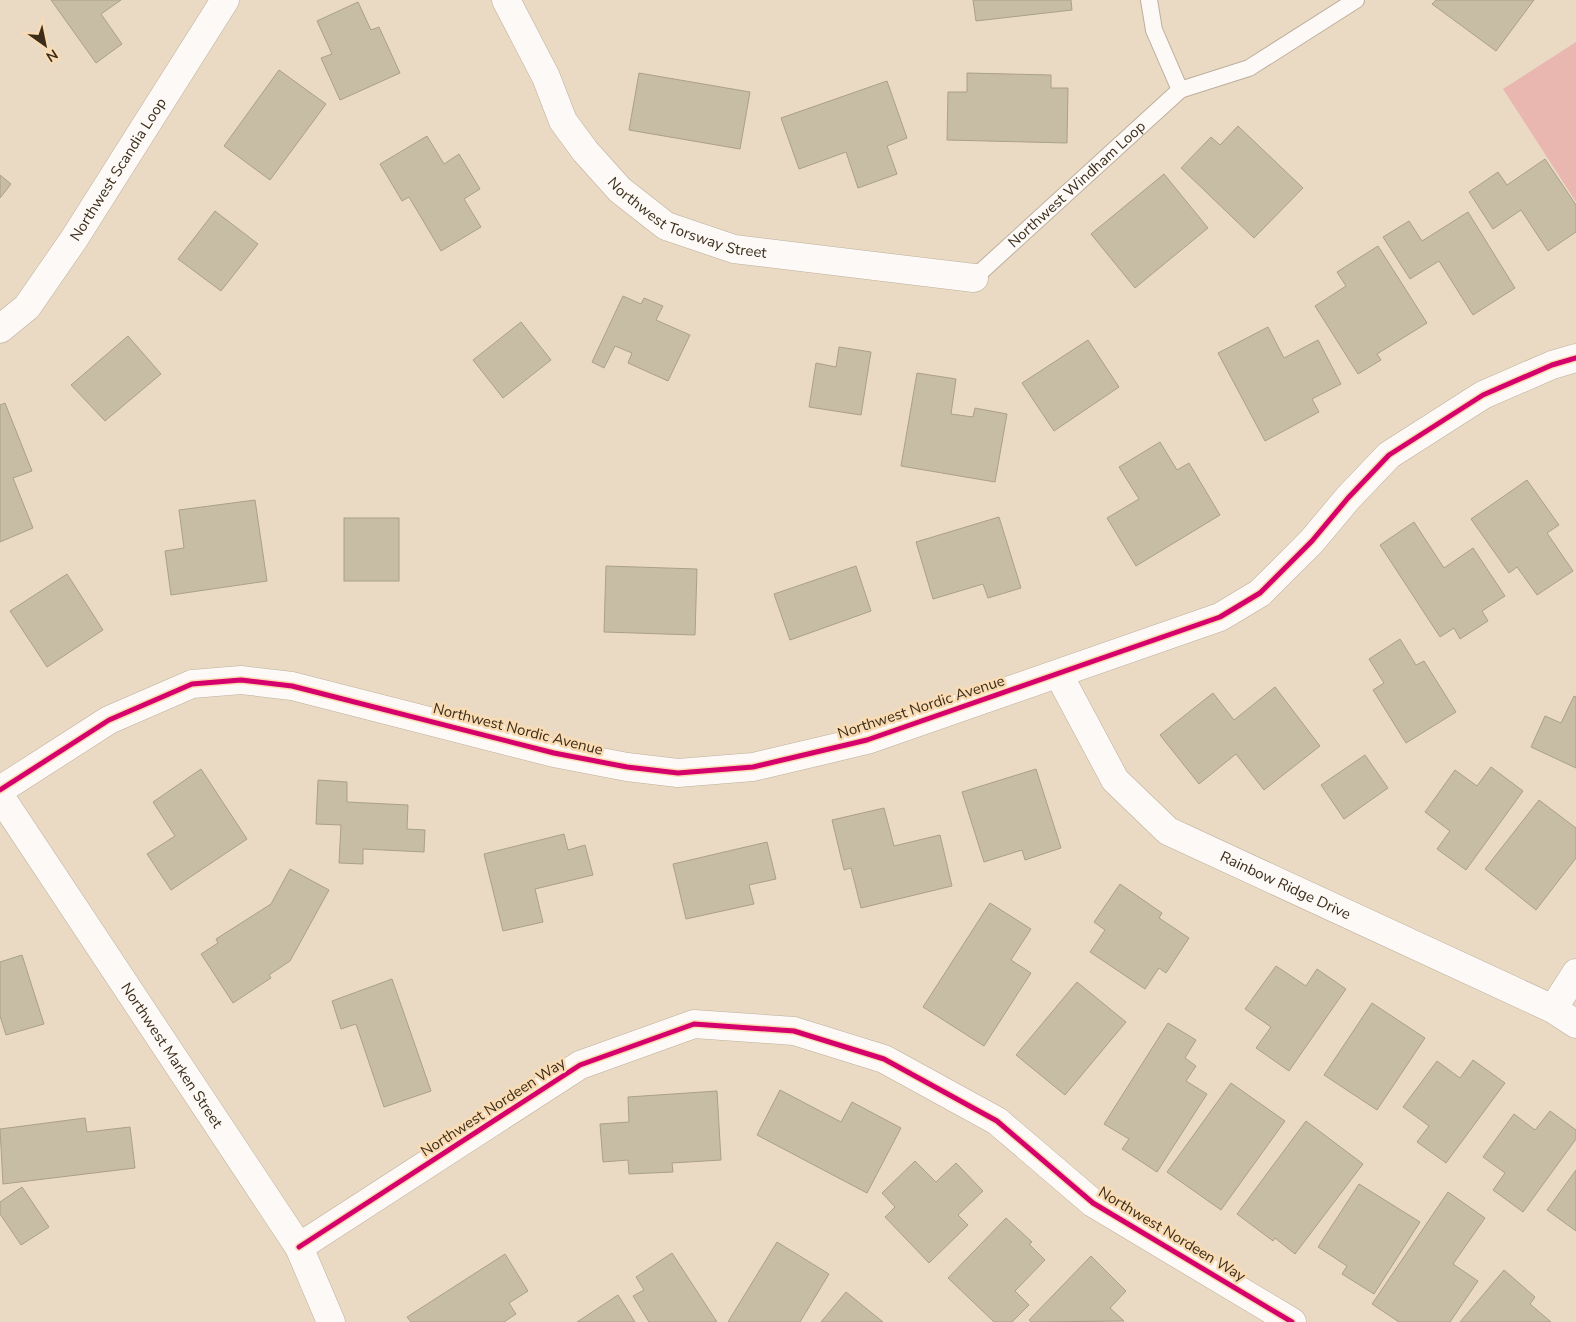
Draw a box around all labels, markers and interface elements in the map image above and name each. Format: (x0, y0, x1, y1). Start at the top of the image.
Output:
north arrow (20, 20, 70, 70)
text: N (42, 45, 61, 66)
street label: Northwest Scandia Loop (65, 94, 171, 245)
street label: Northwest Windham Loop (1004, 116, 1150, 252)
street label: Northwest Torsway Street (603, 173, 769, 263)
street label: Northwest Nordic Avenue (835, 671, 1007, 743)
street label: Northwest Nordic Avenue (431, 698, 605, 760)
street label: Rainbow Ridge Drive (1217, 846, 1354, 924)
street label: Northwest Marken Street (116, 979, 228, 1132)
street label: Northwest Nordeen Way (417, 1053, 569, 1161)
street label: Northwest Nordeen Way (1095, 1182, 1250, 1286)

